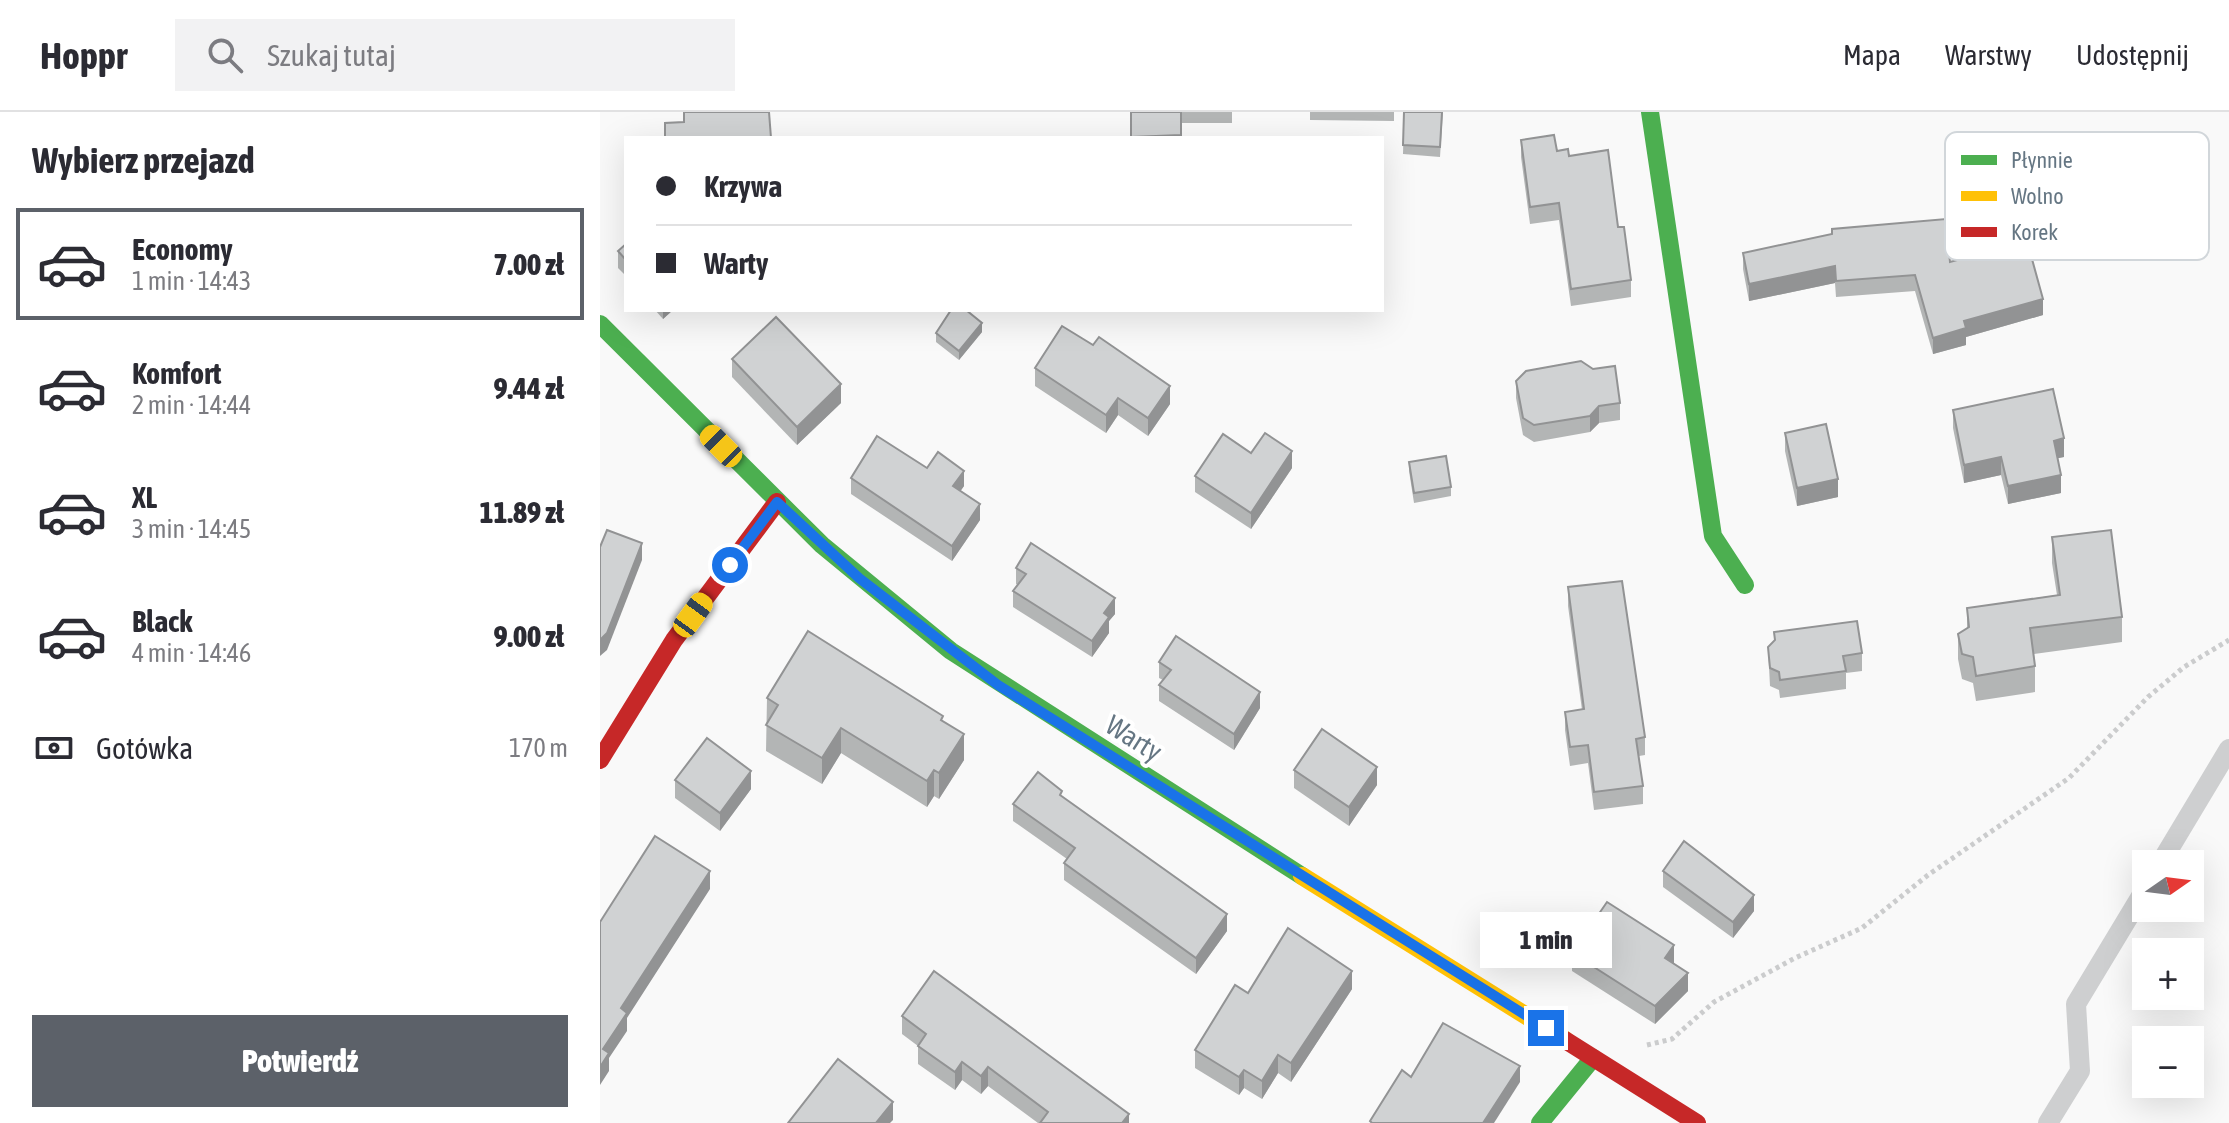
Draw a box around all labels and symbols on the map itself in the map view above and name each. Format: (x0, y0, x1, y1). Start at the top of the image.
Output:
legend (1945, 132, 2209, 260)
text: Płynnie (2011, 147, 2073, 173)
text: Wolno (2011, 183, 2063, 209)
text: Korek (2011, 219, 2058, 245)
car (696, 421, 746, 471)
route start (712, 547, 748, 583)
car (669, 589, 717, 641)
street label: Warty (1100, 709, 1168, 767)
north arrow (2132, 850, 2204, 922)
callout: 1 min (1480, 912, 1612, 968)
route end (1528, 1010, 1564, 1046)

